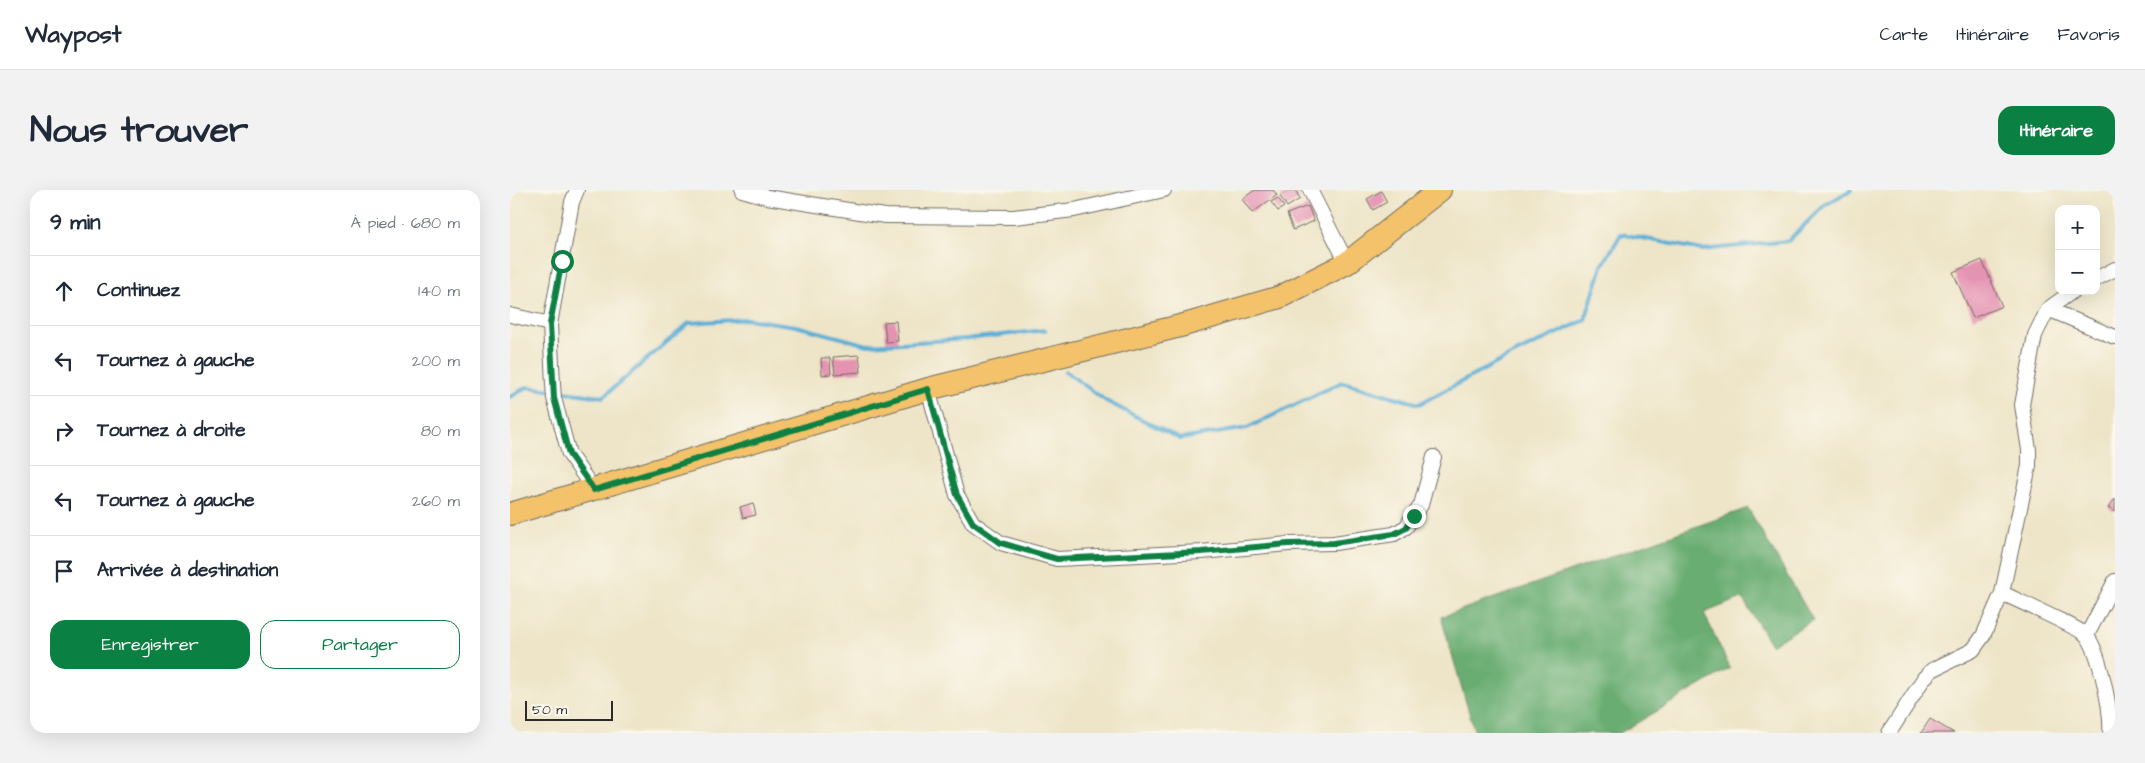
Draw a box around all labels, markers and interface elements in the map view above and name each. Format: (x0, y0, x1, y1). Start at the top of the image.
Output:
text: Waypost (25, 18, 122, 52)
text: Carte (1879, 22, 1928, 47)
text: Itinéraire (1956, 22, 2029, 47)
text: Favoris (2057, 22, 2120, 47)
text: Nous trouver (30, 106, 248, 155)
button: Itinéraire (1998, 106, 2115, 155)
map controls (2055, 205, 2100, 295)
button: + (2055, 205, 2100, 250)
text: 9 min (50, 208, 100, 237)
text: À pied · 680 m (351, 212, 460, 234)
route start (551, 250, 574, 273)
button: − (2055, 250, 2100, 295)
icon: ahead (50, 277, 78, 305)
text: Continuez (97, 277, 180, 304)
text: 140 m (418, 280, 460, 302)
icon: left (50, 347, 78, 375)
text: Tournez à gauche (97, 347, 255, 374)
text: 200 m (412, 350, 460, 372)
icon: right (50, 417, 78, 445)
text: Tournez à droite (97, 417, 245, 444)
text: 80 m (421, 420, 460, 442)
icon: left (50, 487, 78, 515)
text: Tournez à gauche (97, 487, 255, 514)
text: 260 m (412, 490, 460, 512)
route end (1403, 505, 1426, 528)
icon: arrive (50, 557, 78, 585)
text: Arrivée à destination (97, 557, 278, 584)
button: Enregistrer (50, 620, 250, 669)
button: Partager (260, 620, 460, 669)
scale bar (525, 698, 612, 721)
text: 50 m (532, 700, 567, 720)

